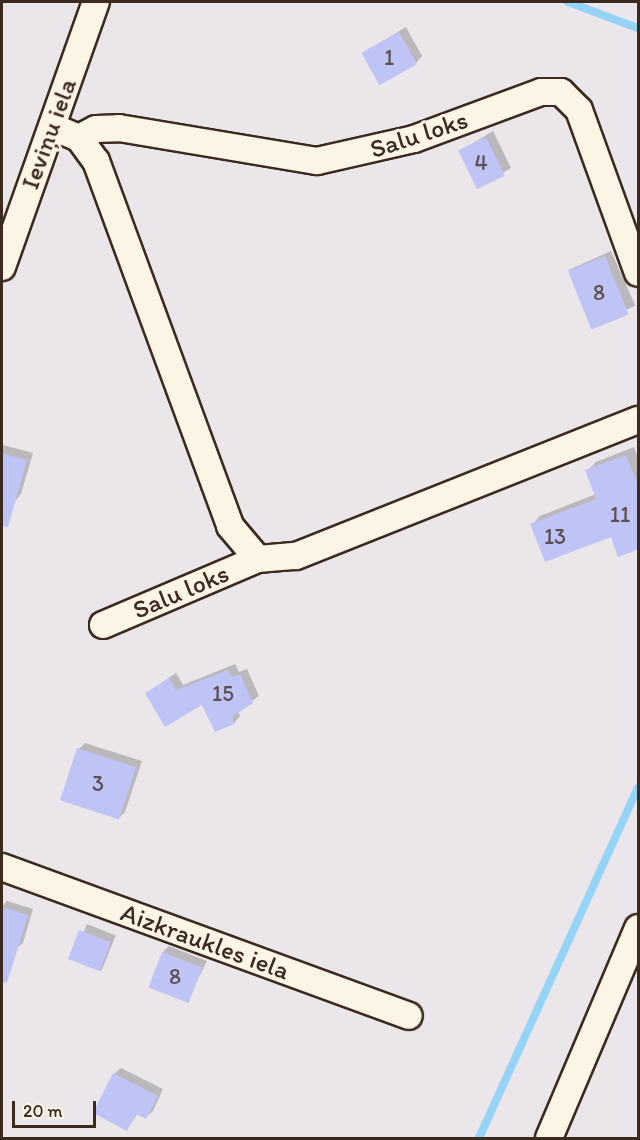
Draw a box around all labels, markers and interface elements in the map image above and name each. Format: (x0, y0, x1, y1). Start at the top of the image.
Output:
house number: 1 (384, 45, 394, 71)
street label: Ieviņu iela (15, 74, 83, 194)
street label: Salu loks (366, 105, 472, 165)
house number: 4 (474, 150, 488, 176)
house number: 8 (593, 280, 605, 306)
house number: 11 (610, 502, 630, 528)
house number: 13 (544, 524, 566, 550)
street label: Salu loks (128, 558, 234, 626)
house number: 15 (212, 681, 234, 707)
house number: 3 (92, 771, 104, 797)
street label: Aizkraukles iela (117, 897, 293, 987)
house number: 8 (169, 964, 181, 990)
scale bar (15, 1089, 99, 1127)
text: 20 m (23, 1100, 63, 1122)

